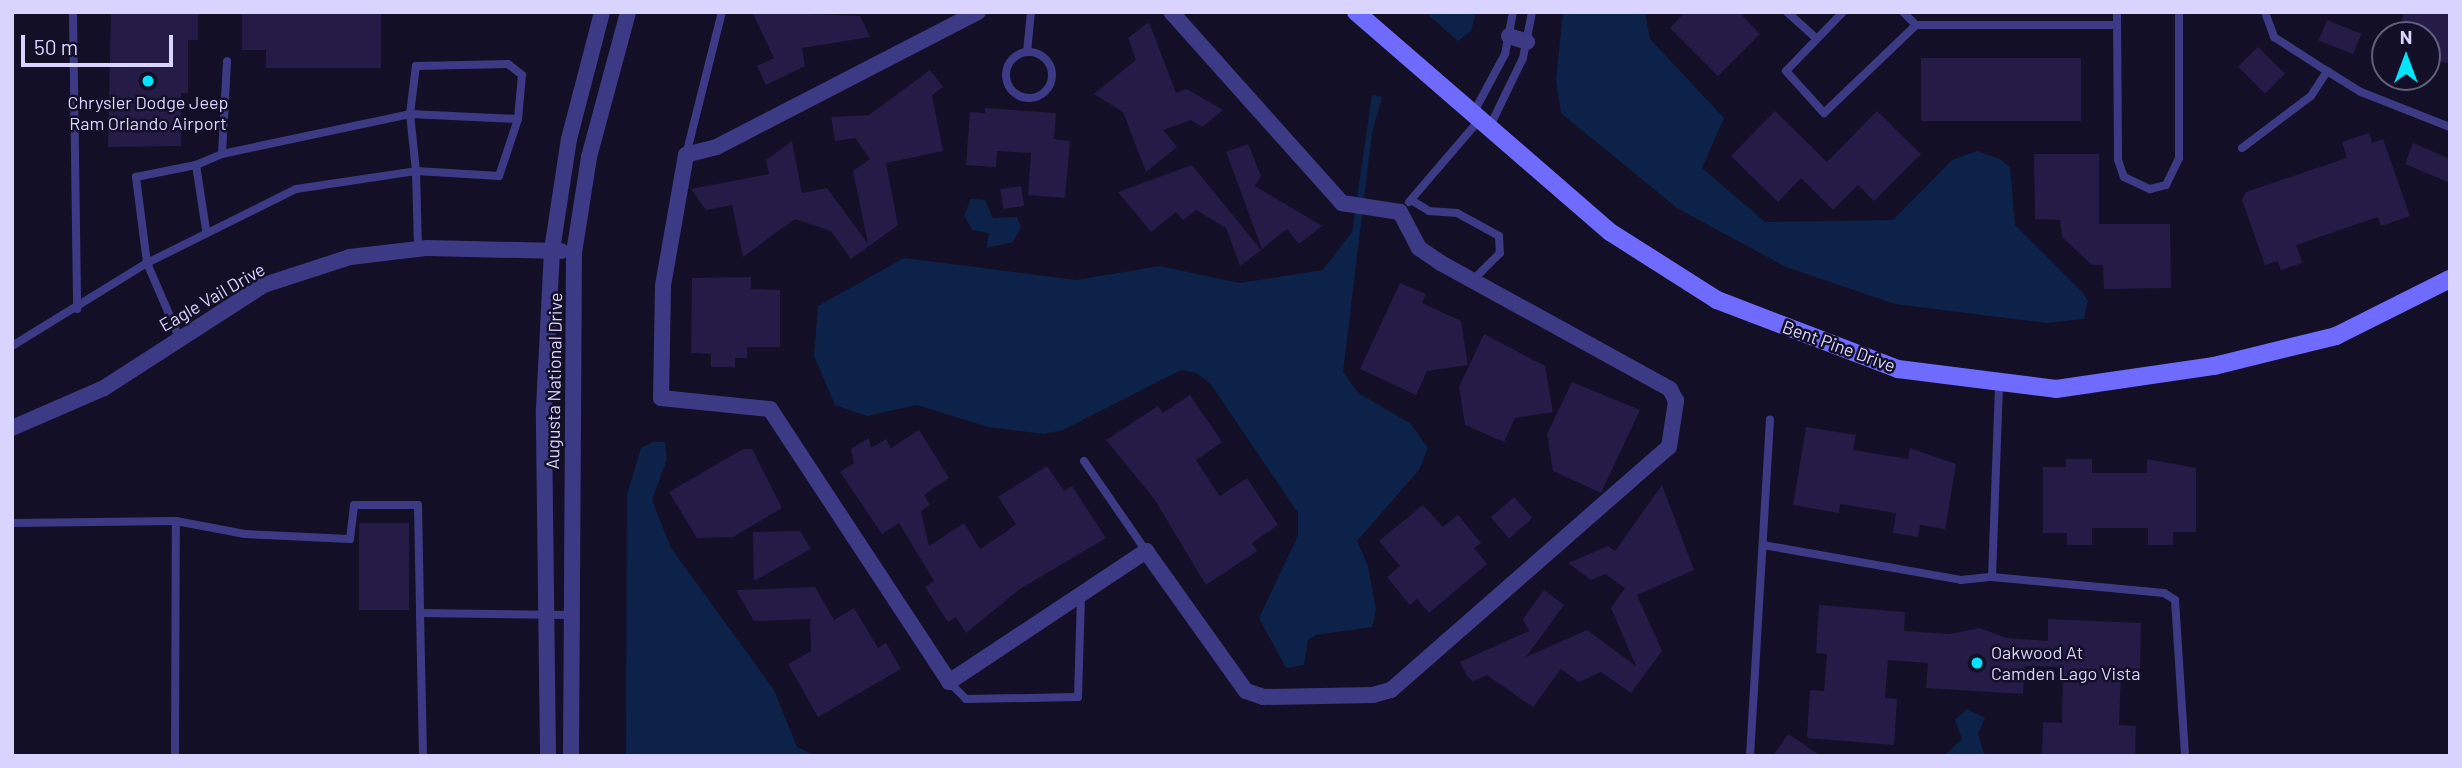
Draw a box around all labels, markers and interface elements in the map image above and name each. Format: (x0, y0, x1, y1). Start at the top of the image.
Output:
scale bar (24, 21, 177, 65)
north arrow (2371, 21, 2441, 91)
text: N (2400, 25, 2412, 48)
text: 50 m (34, 34, 78, 59)
marker: Chrysler Dodge Jeep Ram Orlando Airport (140, 73, 156, 89)
place label: Chrysler Dodge Jeep Ram Orlando Airport (67, 92, 229, 134)
street label: Eagle Vail Drive (155, 258, 269, 336)
street label: Augusta National Drive (542, 292, 566, 470)
street label: Bent Pine Drive (1779, 316, 1899, 376)
place label: Oakwood At Camden Lago Vista (1991, 642, 2141, 684)
marker: Oakwood At Camden Lago Vista (1969, 655, 1985, 671)

